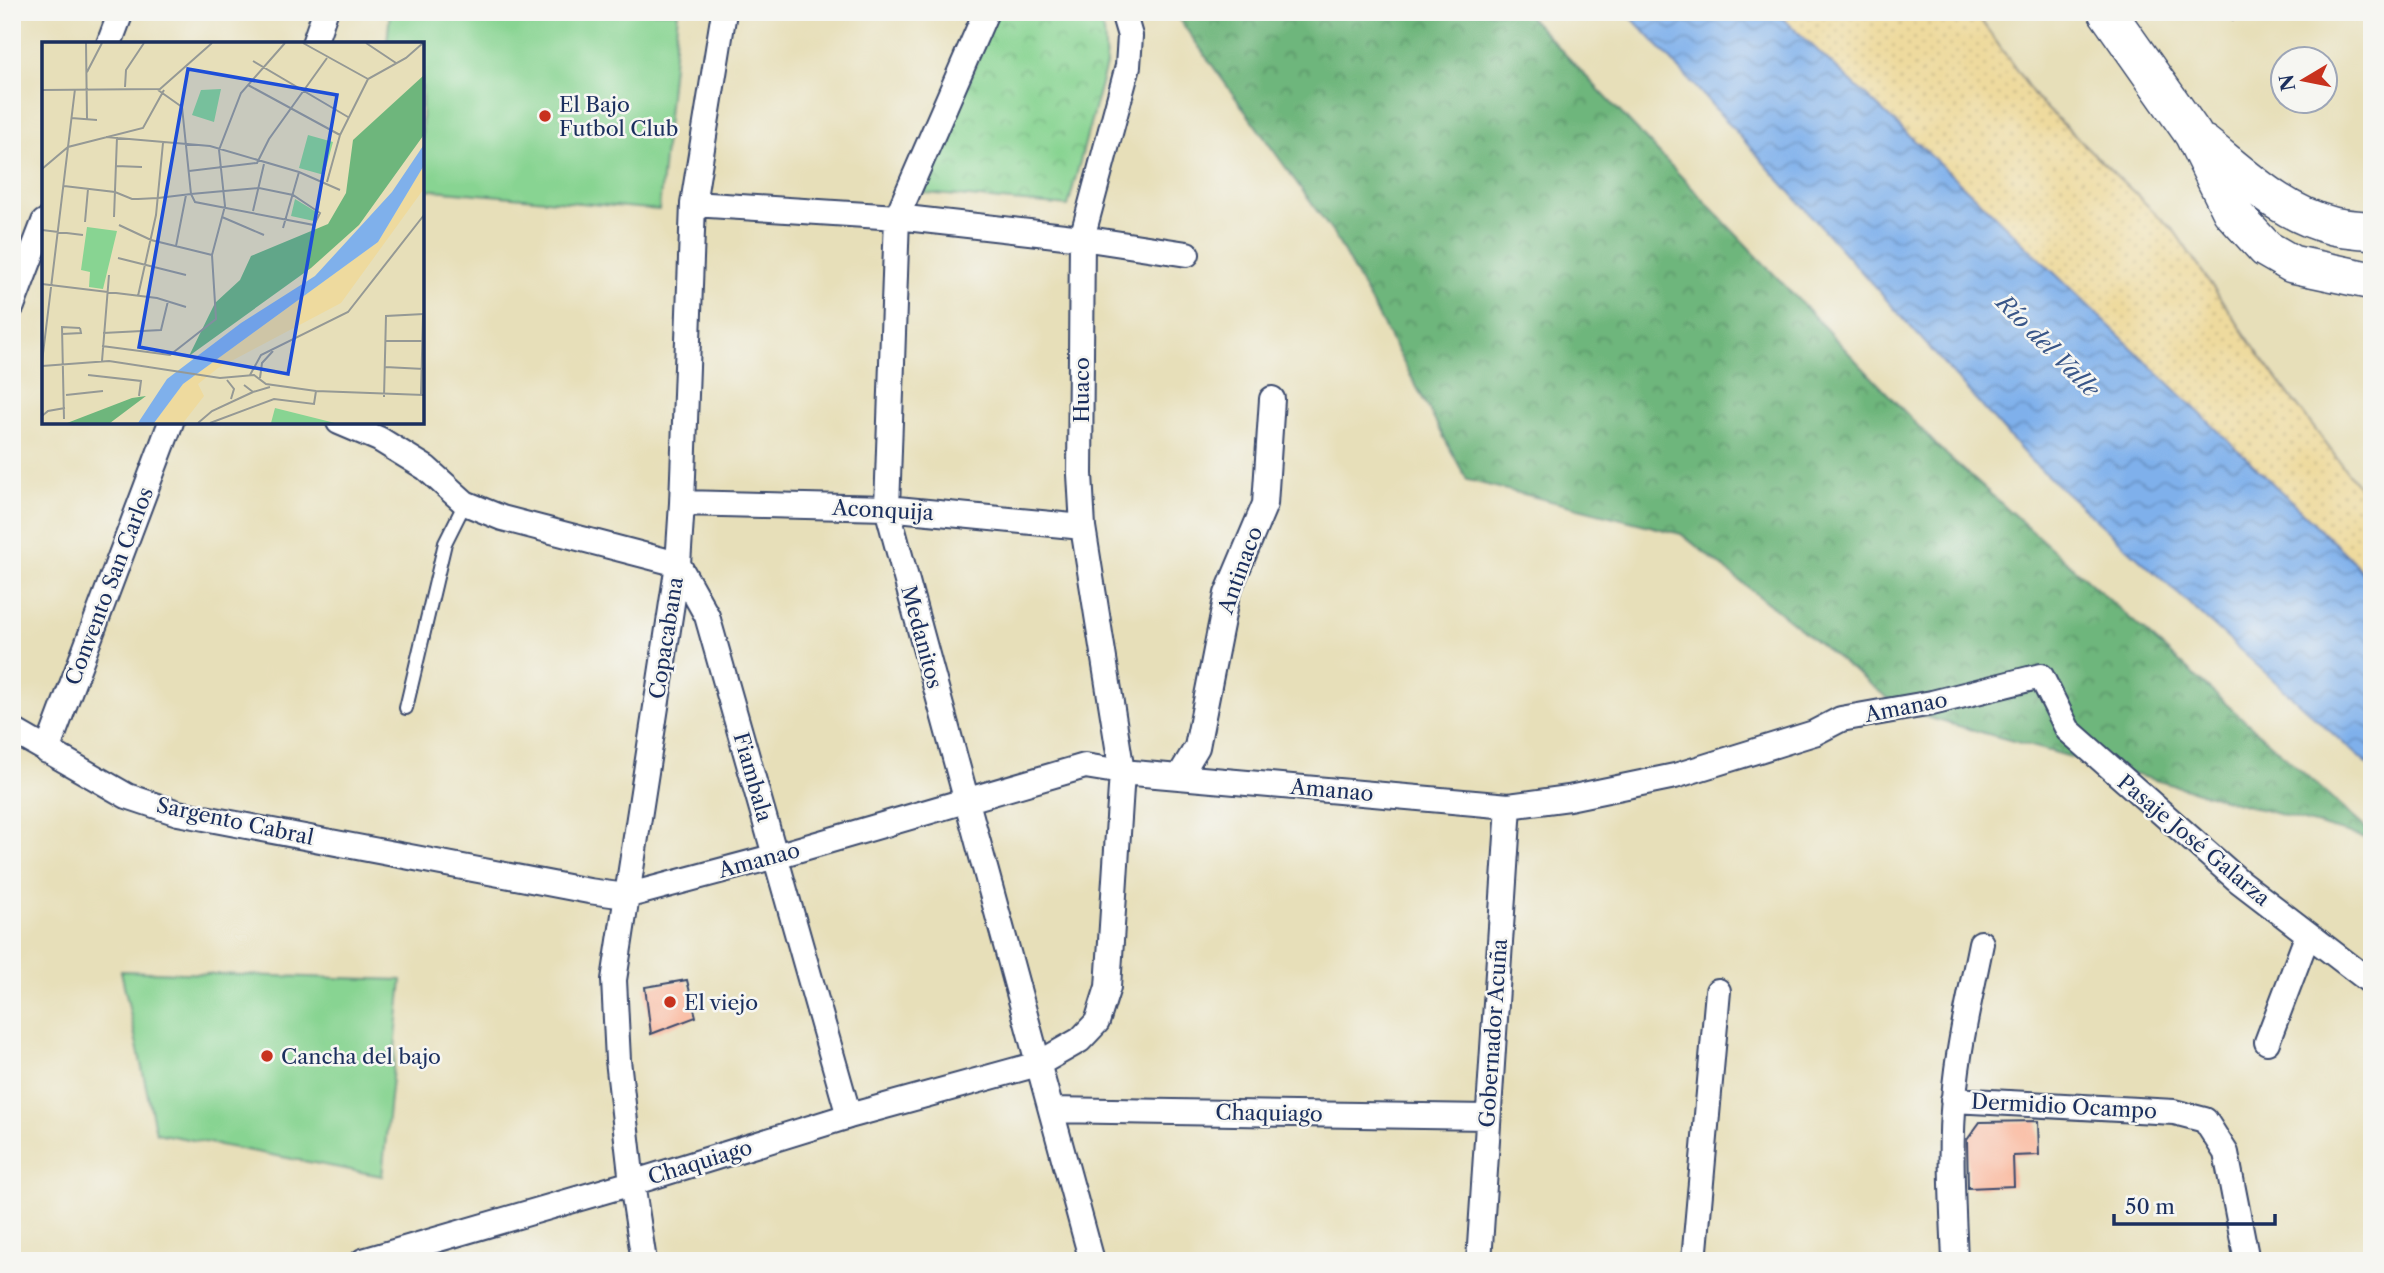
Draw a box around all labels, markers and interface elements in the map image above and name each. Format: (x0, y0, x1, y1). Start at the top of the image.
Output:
inset map (42, 42, 424, 424)
north arrow (2268, 46, 2338, 116)
text: N (2275, 73, 2301, 93)
place label: El Bajo Futbol Club (559, 92, 678, 141)
marker: El Bajo Futbol Club (537, 108, 553, 124)
water label: Río del Valle (1989, 287, 2106, 404)
street label: Huaco (1069, 357, 1094, 423)
street label: Convento San Carlos (60, 484, 158, 688)
street label: Aconquija (831, 495, 935, 525)
street label: Antinaco (1212, 523, 1267, 618)
street label: Copacabana (644, 574, 688, 701)
street label: Medanitos (896, 583, 948, 691)
street label: Amanao (1862, 687, 1949, 727)
street label: Fiambala (728, 729, 778, 825)
street label: Pasaje José Galarza (2113, 769, 2276, 911)
street label: Amanao (1288, 774, 1375, 806)
street label: Sargento Cabral (154, 792, 316, 850)
street label: Amanao (715, 837, 802, 883)
street label: Gobernador Acuña (1474, 937, 1512, 1128)
place label: El viejo (684, 990, 758, 1015)
marker: El viejo (662, 994, 678, 1010)
place label: Cancha del bajo (281, 1044, 441, 1069)
marker: Cancha del bajo (259, 1048, 275, 1064)
street label: Dermidio Ocampo (1970, 1089, 2158, 1123)
street label: Chaquiago (1215, 1100, 1323, 1126)
street label: Chaquiago (645, 1134, 755, 1190)
scale bar (2114, 1182, 2276, 1226)
text: 50 m (2125, 1194, 2175, 1219)

